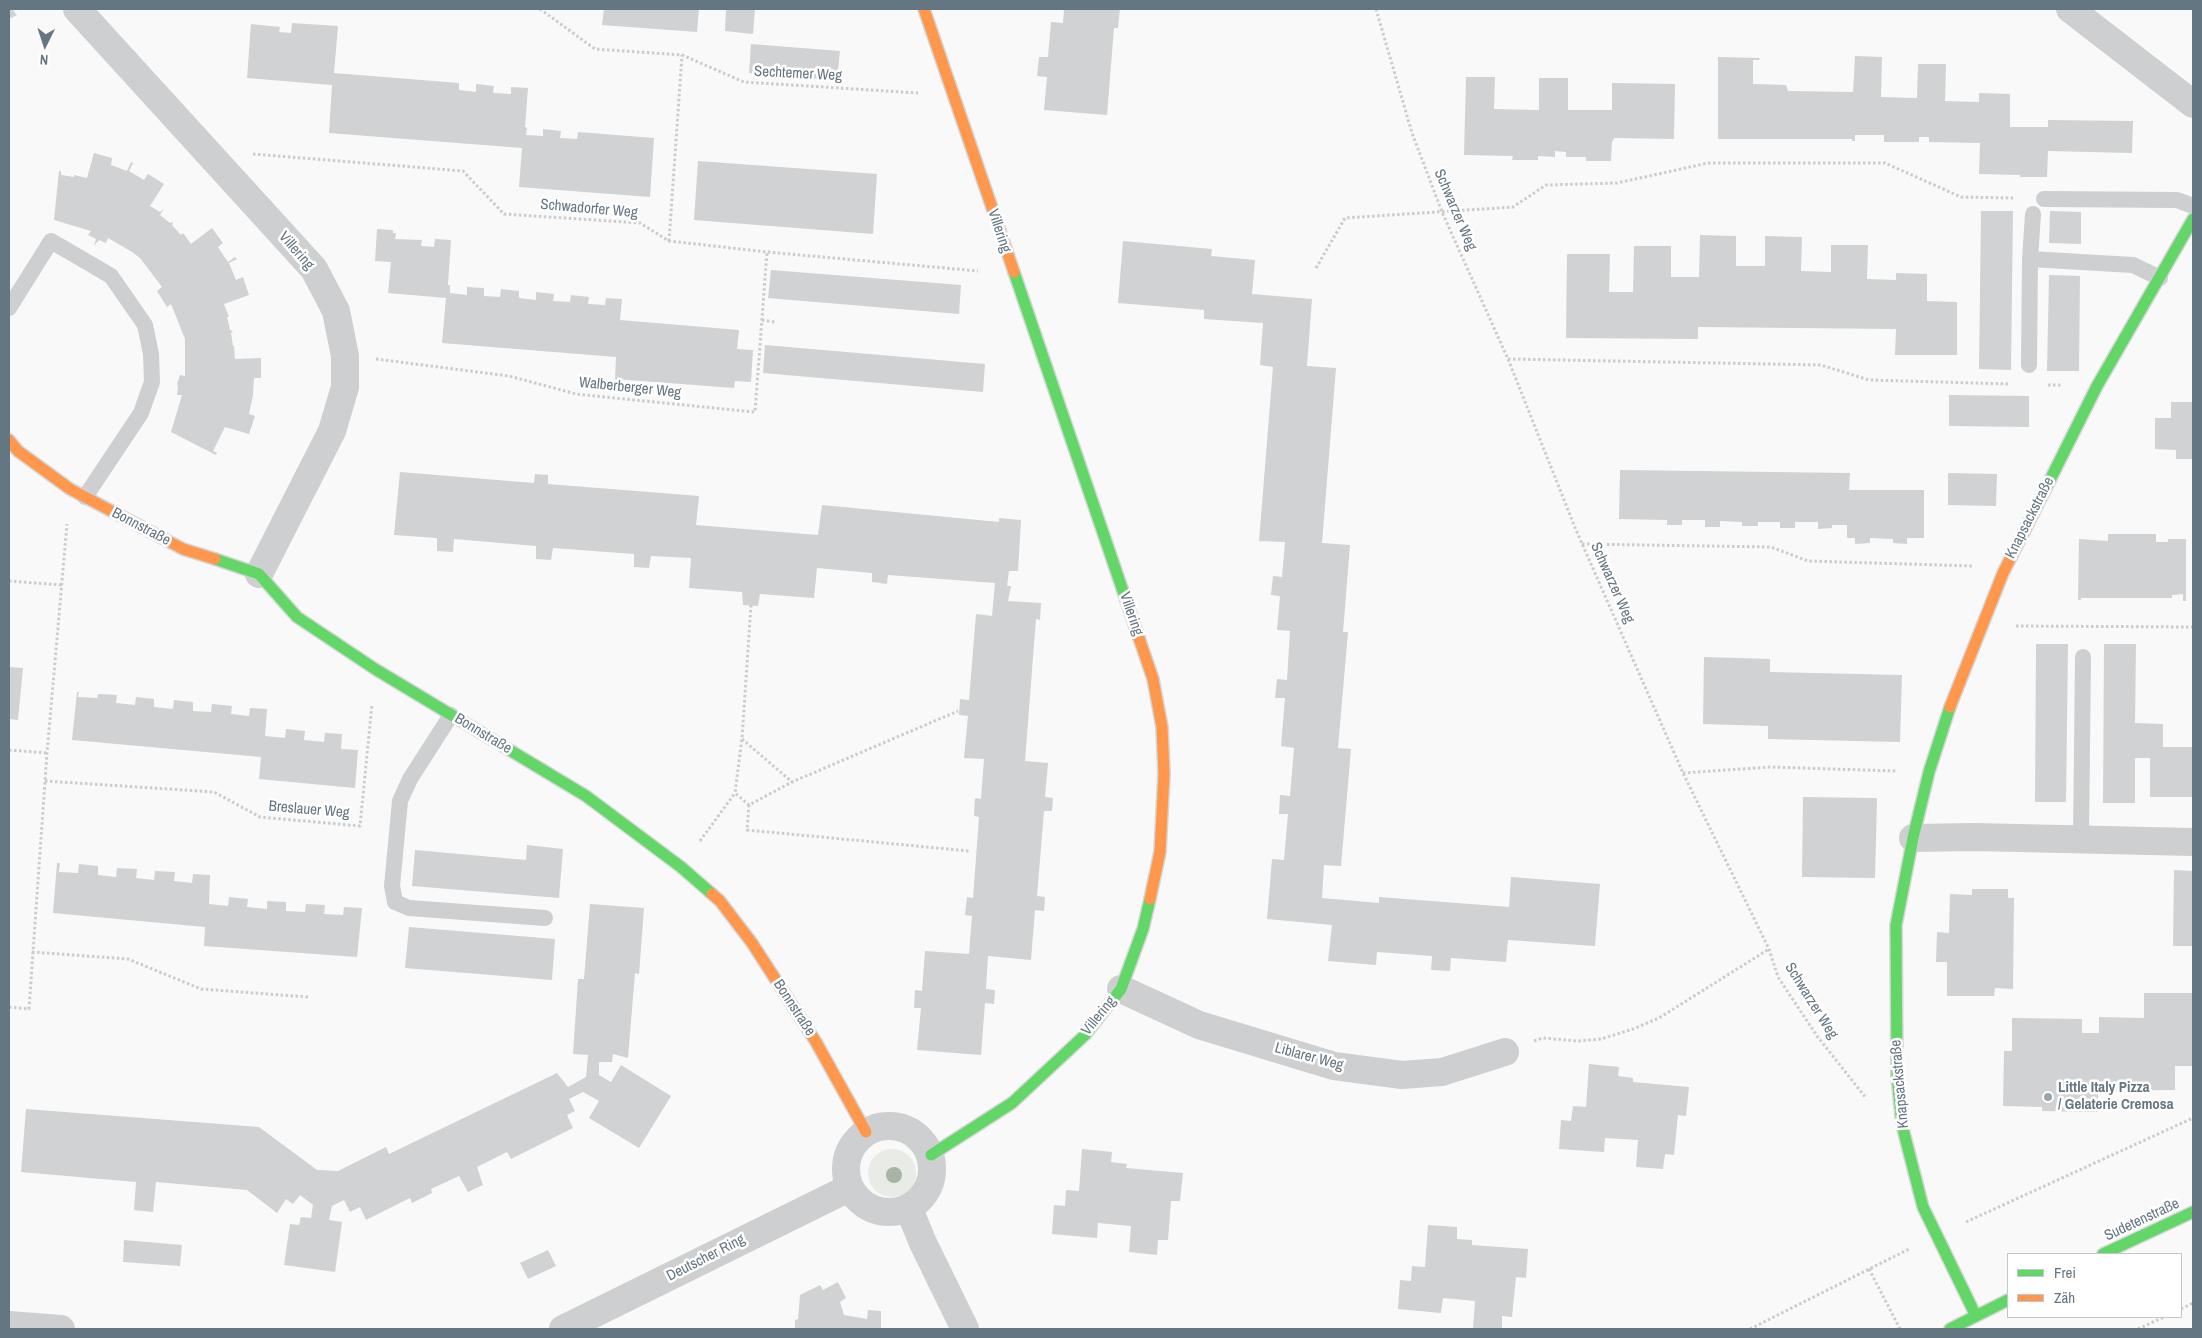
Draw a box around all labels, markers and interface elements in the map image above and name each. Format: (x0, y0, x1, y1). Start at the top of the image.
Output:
north arrow (20, 20, 70, 70)
text: N (39, 51, 49, 69)
street label: Sechtemer Weg (754, 63, 842, 85)
street label: Schwarzer Weg (1430, 167, 1480, 253)
street label: Schwadorfer Weg (540, 196, 638, 222)
street label: Villering (984, 207, 1014, 255)
street label: Villering (274, 228, 318, 274)
street label: Walberberger Weg (578, 374, 682, 402)
street label: Knapsackstraße (2002, 474, 2058, 562)
street label: Bonnstraße (109, 504, 173, 550)
street label: Schwarzer Weg (1586, 540, 1638, 626)
street label: Villering (1115, 590, 1147, 638)
street label: Bonnstraße (451, 710, 515, 758)
street label: Breslauer Weg (268, 797, 350, 823)
street label: Schwarzer Weg (1780, 960, 1842, 1042)
street label: Bonnstraße (769, 976, 819, 1040)
street label: Villering (1078, 993, 1120, 1039)
street label: Liblarer Weg (1273, 1039, 1345, 1075)
street label: Knapsackstraße (1887, 1039, 1913, 1129)
place label: Little Italy Pizza / Gelaterie Cremosa (2058, 1079, 2174, 1114)
marker: Little Italy Pizza / Gelaterie Cremosa (2042, 1091, 2054, 1103)
street label: Sudetenstraße (2102, 1195, 2182, 1245)
street label: Deutscher Ring (664, 1231, 748, 1285)
legend (2007, 1253, 2182, 1318)
text: Frei (2054, 1262, 2076, 1283)
text: Zäh (2054, 1287, 2075, 1308)

